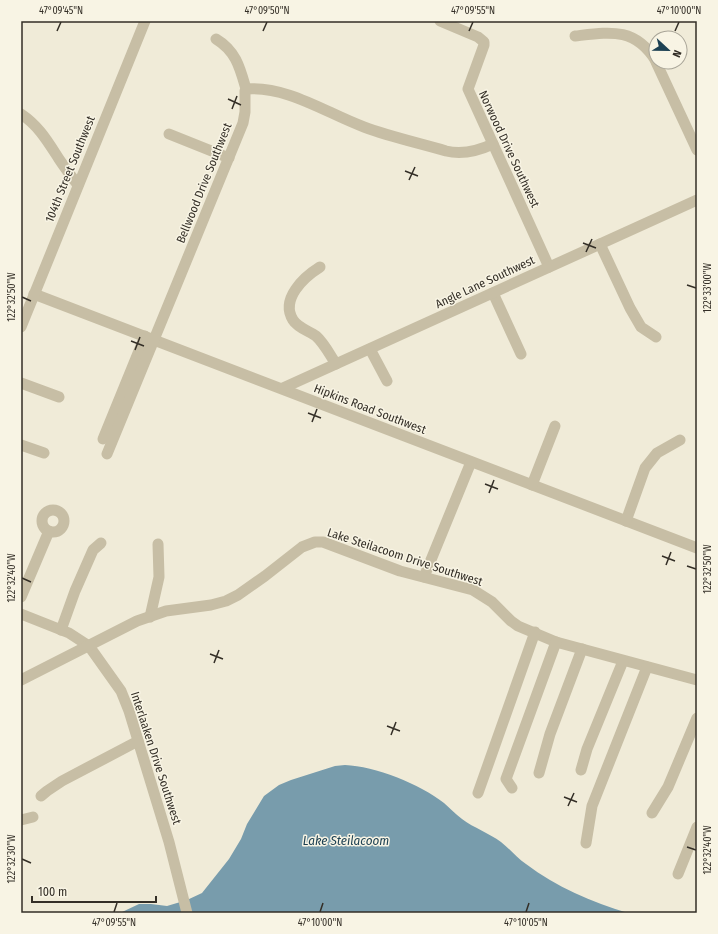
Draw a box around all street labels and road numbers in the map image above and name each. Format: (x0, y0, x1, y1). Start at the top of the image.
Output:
street label: Norwood Drive Southwest (476, 88, 542, 210)
street label: 104th Street Southwest (42, 114, 98, 224)
street label: Bellwood Drive Southwest (173, 121, 235, 245)
street label: Angle Lane Southwest (433, 253, 537, 311)
street label: Hipkins Road Southwest (312, 381, 428, 437)
street label: Lake Steilacoom Drive Southwest (326, 525, 484, 589)
street label: Interlaaken Drive Southwest (128, 690, 184, 826)

